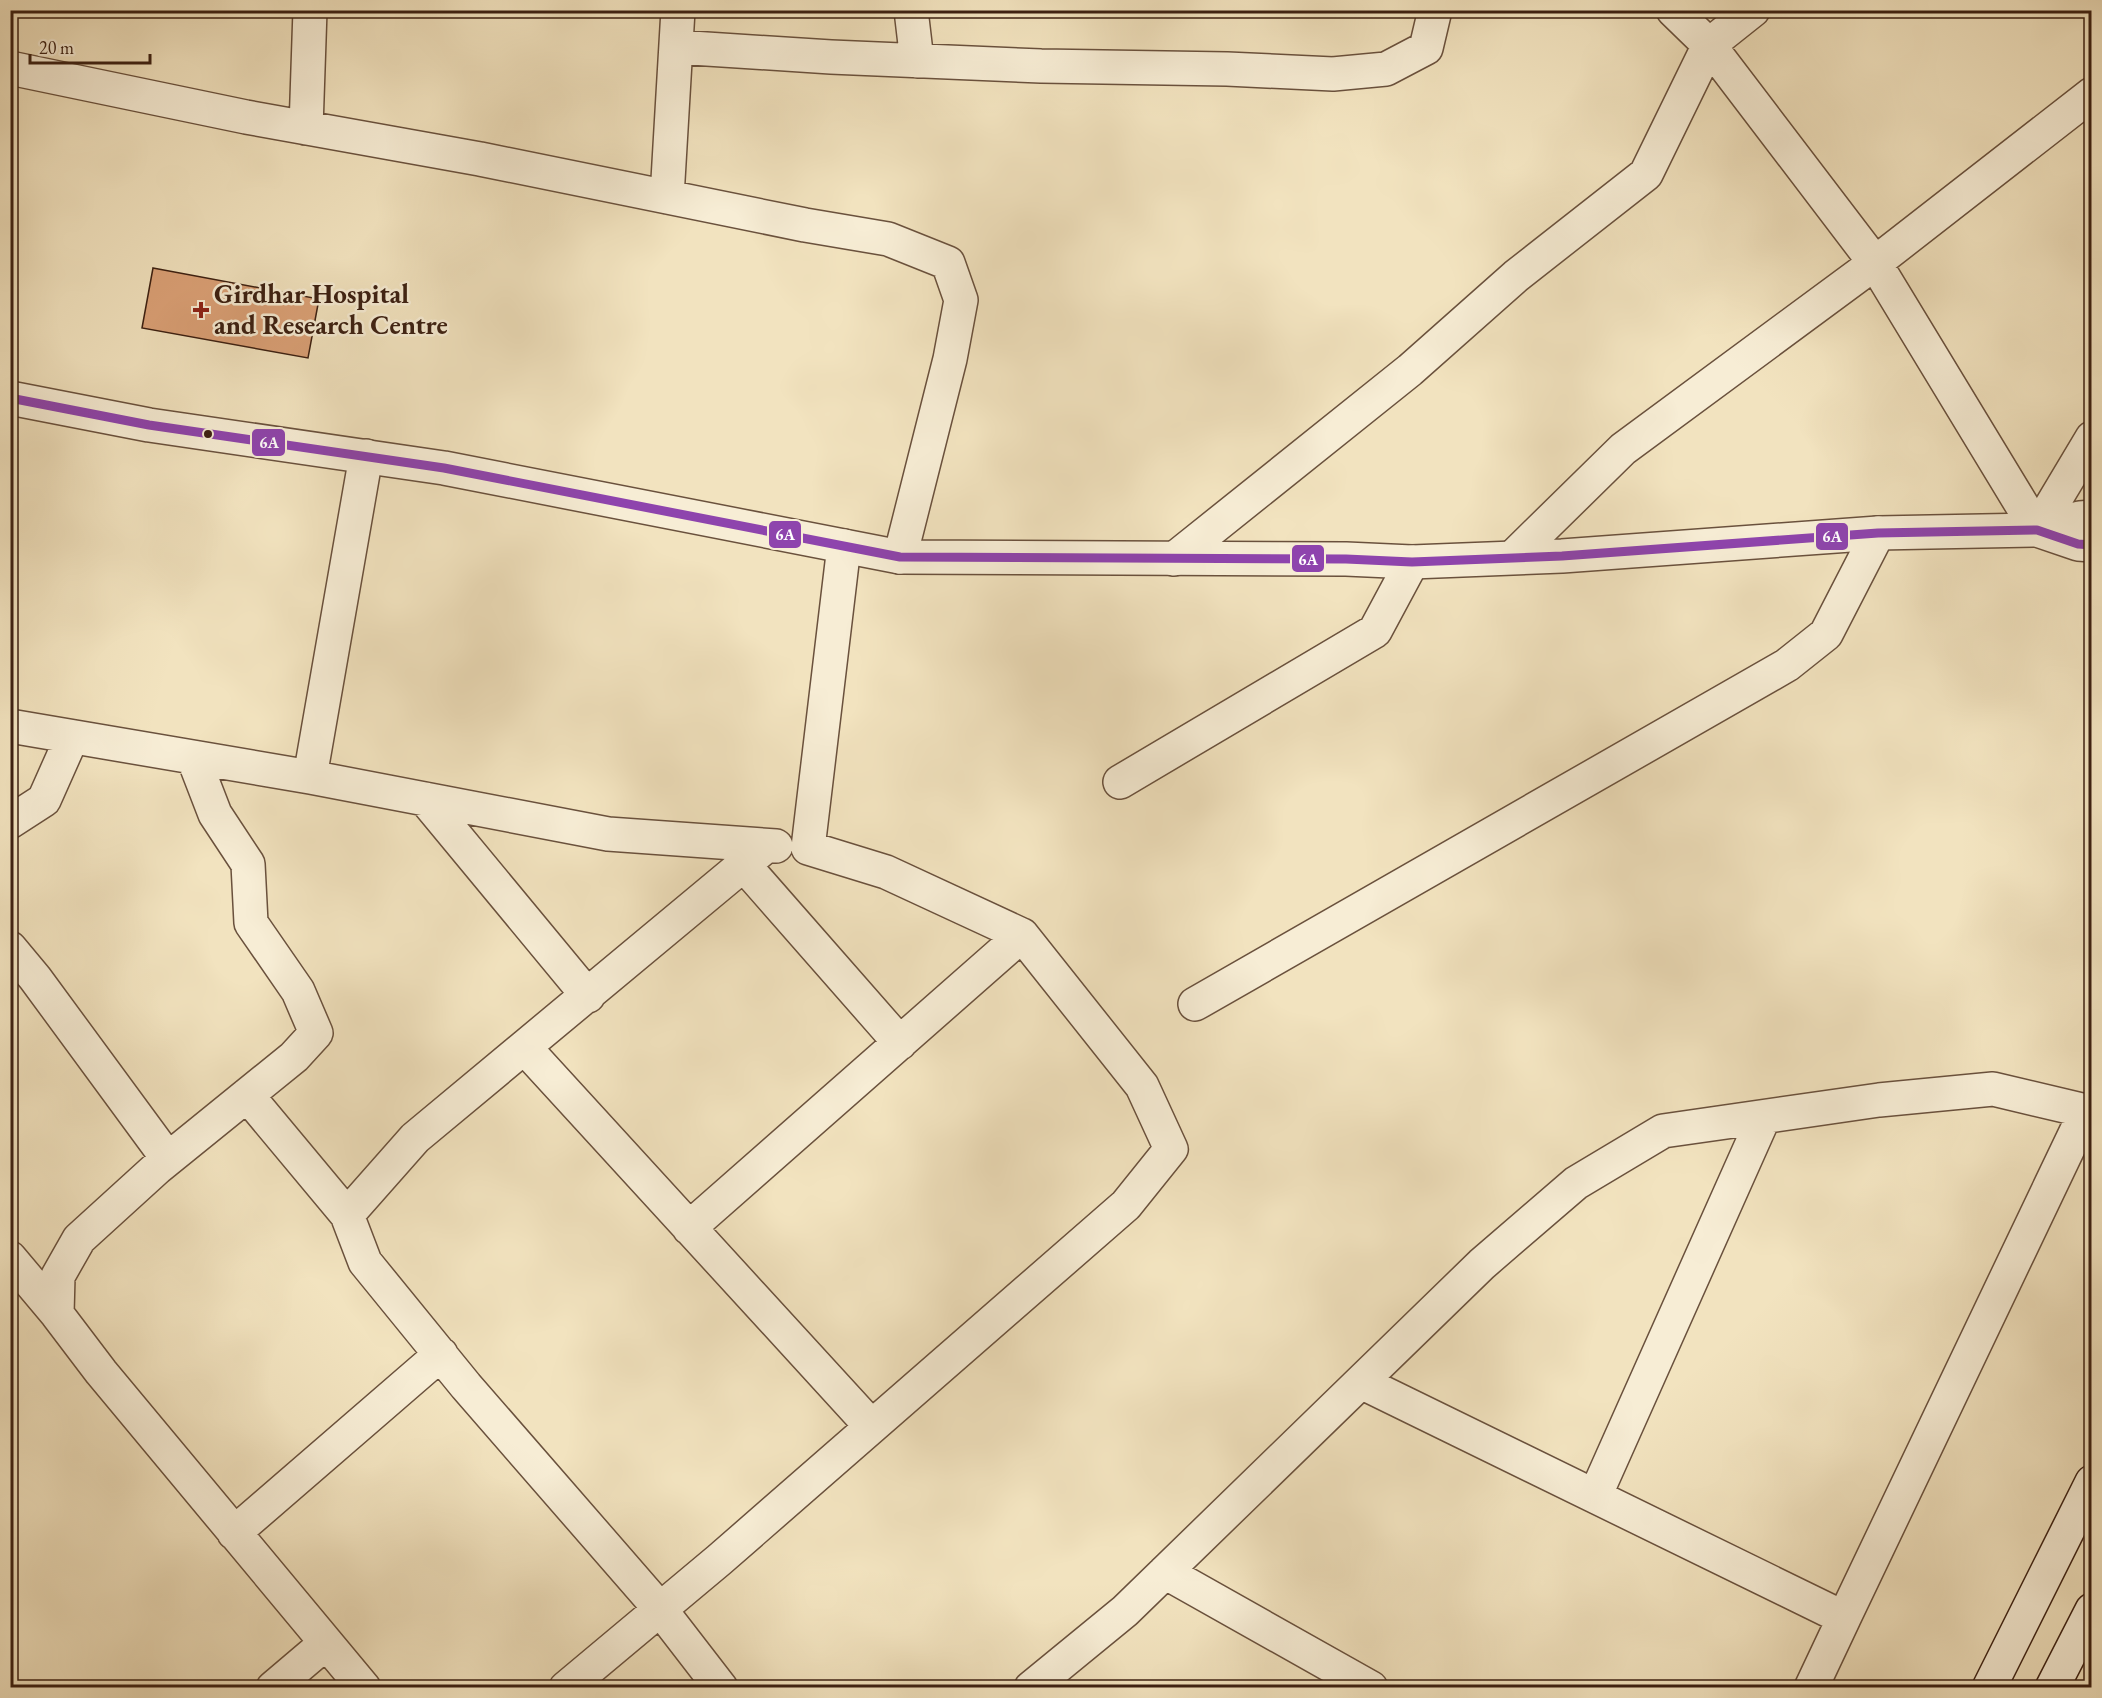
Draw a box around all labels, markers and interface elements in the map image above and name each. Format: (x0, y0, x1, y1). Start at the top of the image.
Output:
scale bar (30, 27, 150, 65)
text: 20 m (39, 36, 74, 59)
place label: Girdhar Hospital and Research Centre (214, 276, 448, 342)
marker: Girdhar Hospital and Research Centre (192, 301, 210, 319)
unlabelled marker (202, 428, 214, 440)
line badge: 6A (251, 428, 286, 457)
text: 6A (259, 432, 279, 453)
line badge: 6A (768, 520, 802, 549)
line badge: 6A (1815, 522, 1849, 551)
text: 6A (775, 524, 795, 545)
text: 6A (1822, 526, 1842, 547)
line badge: 6A (1291, 544, 1325, 573)
text: 6A (1298, 549, 1318, 570)

